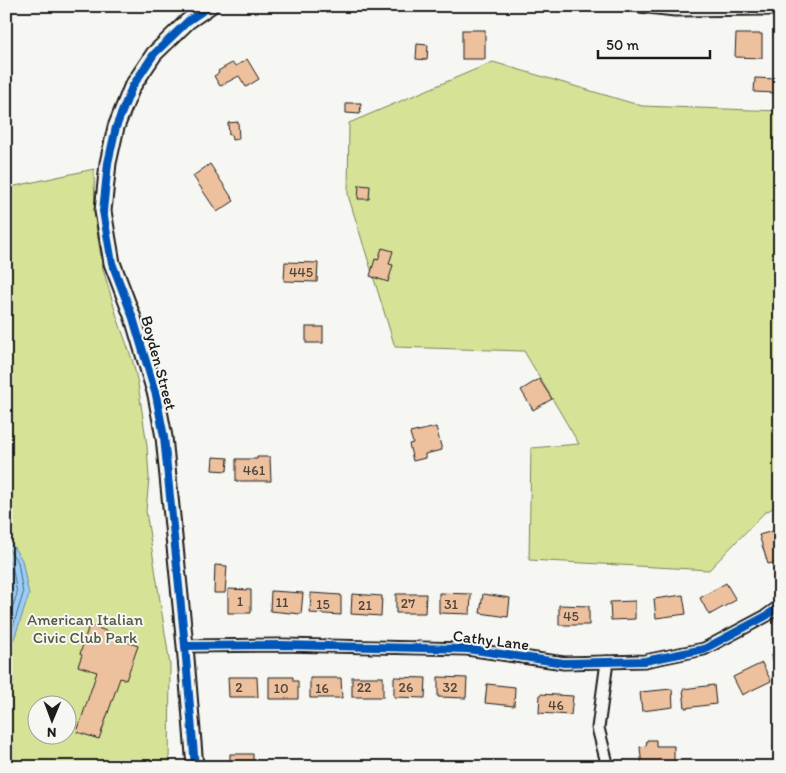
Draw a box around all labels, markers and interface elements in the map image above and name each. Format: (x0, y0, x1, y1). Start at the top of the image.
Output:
scale bar (598, 28, 711, 60)
text: 50 m (606, 36, 639, 54)
house number: 445 (289, 264, 313, 281)
street label: Boyden Street (137, 314, 181, 412)
house number: 461 (243, 462, 266, 479)
house number: 1 (237, 593, 244, 610)
house number: 11 (276, 594, 289, 611)
house number: 27 (401, 595, 415, 612)
house number: 15 (316, 596, 330, 613)
house number: 31 (444, 596, 459, 613)
house number: 21 (358, 597, 372, 614)
house number: 45 (563, 608, 579, 625)
park label: American Italian Civic Club Park (27, 610, 143, 647)
street label: Cathy Lane (452, 626, 530, 654)
house number: 2 (235, 679, 243, 696)
house number: 22 (357, 679, 372, 696)
house number: 26 (399, 679, 413, 696)
house number: 32 (443, 679, 458, 696)
house number: 10 (273, 680, 289, 697)
house number: 16 (315, 680, 329, 697)
north arrow (28, 696, 78, 746)
house number: 46 (548, 697, 564, 714)
text: N (47, 724, 57, 741)

